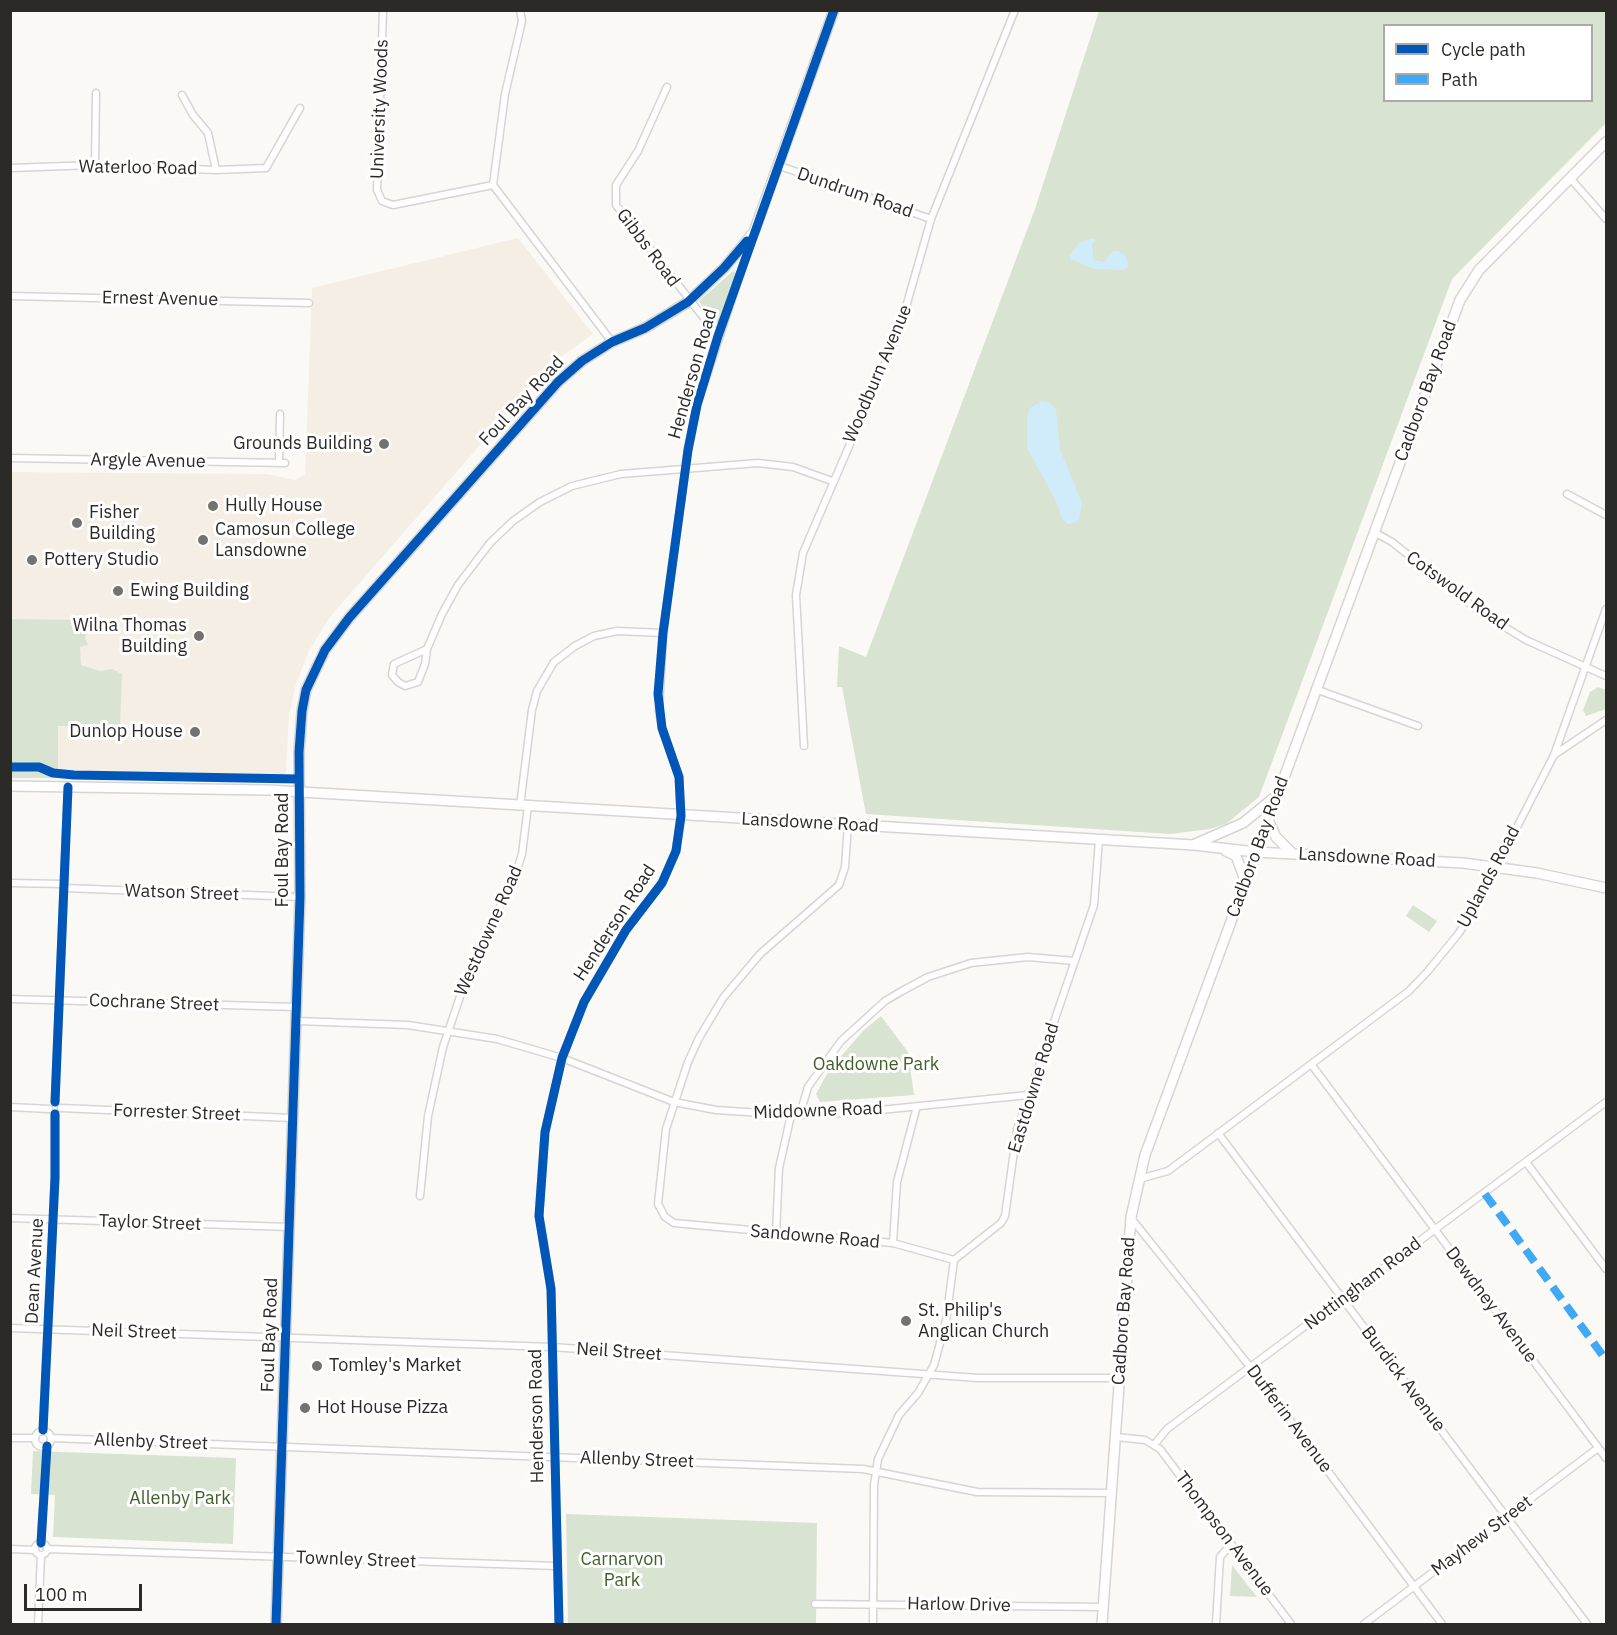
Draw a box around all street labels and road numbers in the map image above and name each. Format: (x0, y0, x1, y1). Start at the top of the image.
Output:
street label: University Woods (367, 39, 393, 179)
street label: Waterloo Road (78, 156, 198, 180)
street label: Dundrum Road (794, 163, 916, 223)
street label: Gibbs Road (612, 205, 684, 291)
street label: Ernest Avenue (102, 287, 218, 311)
street label: Woodburn Avenue (839, 302, 917, 446)
street label: Henderson Road (664, 306, 722, 442)
street label: Cadboro Bay Road (1390, 318, 1462, 464)
street label: Foul Bay Road (475, 352, 569, 450)
street label: Argyle Avenue (90, 449, 206, 473)
street label: Cotswold Road (1402, 547, 1512, 635)
street label: Cadboro Bay Road (1222, 774, 1294, 920)
street label: Foul Bay Road (272, 793, 294, 907)
street label: Lansdowne Road (741, 809, 879, 837)
street label: Uplands Road (1453, 822, 1525, 932)
street label: Lansdowne Road (1298, 844, 1436, 872)
street label: Henderson Road (569, 861, 661, 985)
street label: Westdowne Road (451, 862, 527, 1000)
street label: Watson Street (124, 880, 240, 906)
street label: Cochrane Street (88, 990, 220, 1016)
street label: Eastdowne Road (1004, 1020, 1064, 1156)
street label: Middowne Road (753, 1098, 883, 1124)
street label: Forrester Street (113, 1100, 241, 1126)
street label: Taylor Street (98, 1210, 202, 1236)
street label: Dean Avenue (21, 1217, 49, 1325)
street label: Sandowne Road (749, 1221, 881, 1253)
street label: Nottingham Road (1300, 1233, 1426, 1335)
street label: Cadboro Bay Road (1108, 1236, 1140, 1386)
street label: Dewdney Avenue (1440, 1243, 1542, 1367)
street label: Foul Bay Road (257, 1277, 283, 1393)
street label: Neil Street (91, 1320, 177, 1344)
street label: Burdick Avenue (1356, 1322, 1450, 1436)
street label: Neil Street (576, 1338, 662, 1366)
street label: Henderson Road (525, 1349, 549, 1483)
street label: Dufferin Avenue (1241, 1361, 1337, 1477)
street label: Allenby Street (94, 1429, 208, 1455)
street label: Allenby Street (580, 1447, 694, 1473)
street label: Thompson Avenue (1170, 1468, 1278, 1600)
street label: Mayhew Street (1427, 1491, 1537, 1581)
street label: Townley Street (295, 1547, 417, 1573)
street label: Harlow Drive (907, 1593, 1011, 1617)

